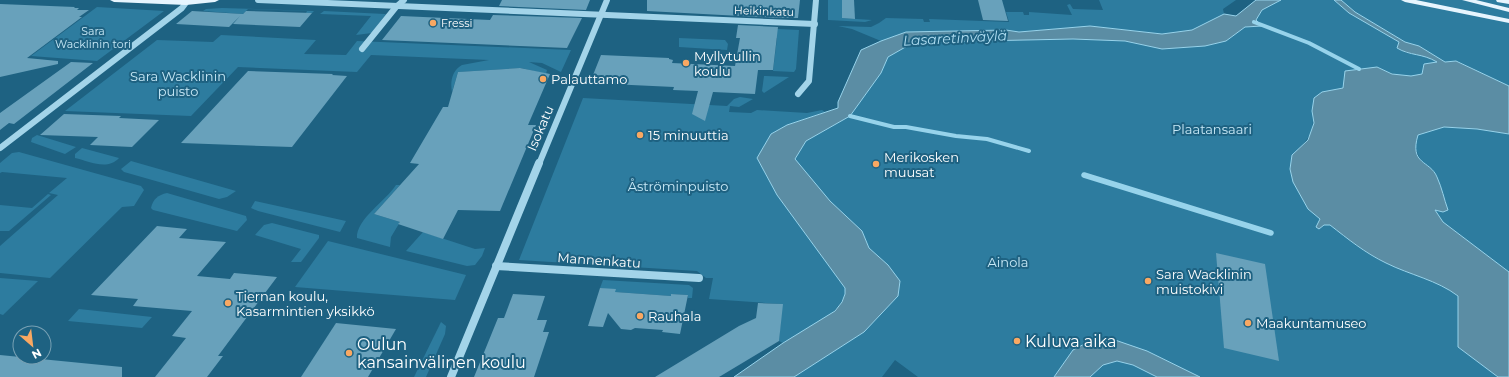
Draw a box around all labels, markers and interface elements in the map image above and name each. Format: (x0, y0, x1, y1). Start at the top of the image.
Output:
street label: Heikinkatu (734, 3, 794, 19)
place label: Fressi (441, 16, 473, 30)
marker: Fressi (428, 18, 438, 28)
park label: Sara Wacklinin tori (55, 24, 131, 51)
water label: Lasaretinväylä (902, 26, 1008, 50)
place label: Myllytullin koulu (694, 48, 761, 79)
marker: Myllytullin koulu (681, 58, 691, 68)
park label: Sara Wacklinin puisto (130, 68, 226, 99)
place label: Palauttamo (551, 71, 627, 87)
marker: Palauttamo (538, 74, 548, 84)
street label: Isokatu (523, 103, 557, 153)
park label: Plaatansaari (1172, 121, 1252, 137)
place label: 15 minuuttia (648, 127, 729, 143)
marker: 15 minuuttia (635, 130, 645, 140)
place label: Merikosken muusat (884, 149, 959, 180)
marker: Merikosken muusat (871, 159, 881, 169)
park label: Åströminpuisto (628, 178, 728, 194)
street label: Mannenkatu (557, 249, 641, 271)
park label: Ainola (988, 254, 1028, 270)
place label: Sara Wacklinin muistokivi (1156, 266, 1252, 297)
marker: Sara Wacklinin muistokivi (1143, 276, 1153, 286)
place label: Tiernan koulu, Kasarmintien yksikkö (236, 288, 375, 319)
marker: Tiernan koulu, Kasarmintien yksikkö (223, 298, 233, 308)
place label: Rauhala (648, 308, 701, 324)
marker: Rauhala (635, 311, 645, 321)
place label: Maakuntamuseo (1256, 315, 1367, 331)
marker: Maakuntamuseo (1243, 318, 1253, 328)
north arrow (12, 325, 52, 365)
place label: Kuluva aika (1025, 332, 1116, 351)
place label: Oulun kansainvälinen koulu (357, 335, 526, 372)
marker: Kuluva aika (1012, 336, 1022, 346)
text: N (29, 346, 44, 362)
marker: Oulun kansainvälinen koulu (344, 348, 354, 358)

